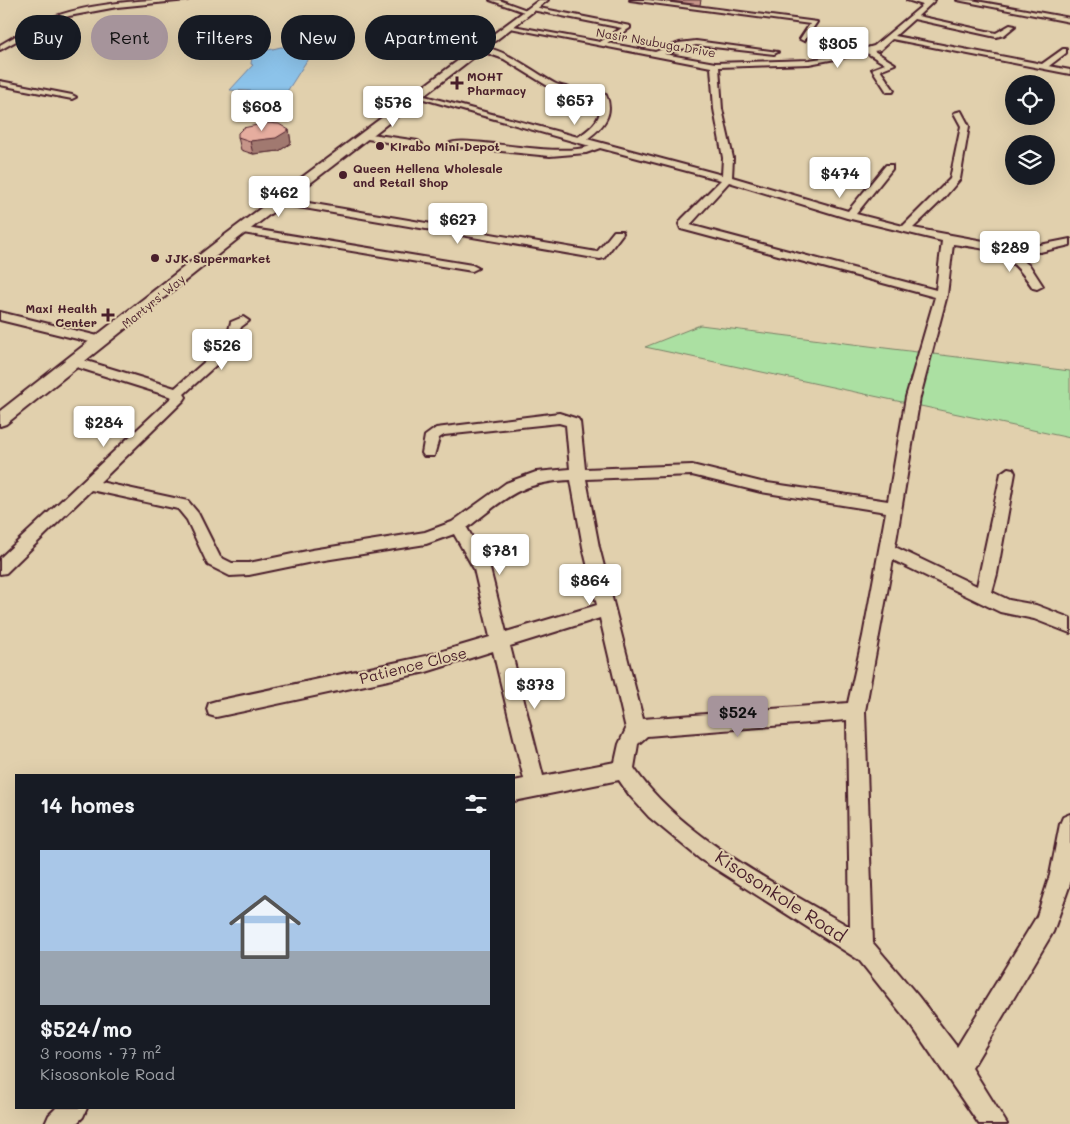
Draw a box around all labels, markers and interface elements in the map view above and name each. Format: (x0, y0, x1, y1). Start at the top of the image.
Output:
chip: Buy (15, 15, 81, 60)
chip: Rent (91, 15, 168, 60)
chip: Filters (178, 15, 271, 60)
chip: New (281, 15, 355, 60)
chip: Apartment (365, 15, 496, 60)
street label: Nasir Nsubuga Drive (595, 24, 717, 60)
pin: $305 (808, 27, 868, 69)
text: $305 (818, 32, 858, 53)
place label: MOHT Pharmacy (467, 68, 527, 98)
map controls (1005, 75, 1055, 185)
button: locate (1005, 75, 1055, 125)
marker: MOHT Pharmacy (451, 77, 463, 89)
pin: $657 (545, 84, 605, 126)
pin: $576 (363, 86, 423, 128)
text: $657 (556, 89, 594, 110)
pin: $608 (232, 90, 292, 132)
text: $576 (374, 91, 412, 112)
text: $608 (242, 95, 282, 116)
button: layers (1005, 135, 1055, 185)
place label: Kirabo Mini Depot (390, 138, 500, 154)
marker: Kirabo Mini Depot (374, 140, 386, 152)
pin: $474 (810, 156, 870, 199)
place label: Queen Hellena Wholesale and Retail Shop (353, 160, 503, 190)
text: $474 (820, 162, 860, 183)
marker: Queen Hellena Wholesale and Retail Shop (337, 169, 349, 181)
pin: $462 (249, 176, 309, 218)
text: $462 (260, 181, 298, 202)
pin: $627 (428, 202, 488, 245)
text: $627 (439, 208, 477, 229)
pin: $289 (980, 230, 1040, 273)
text: $289 (991, 236, 1029, 257)
place label: JJK Supermarket (165, 250, 270, 266)
marker: JJK Supermarket (149, 252, 161, 264)
street label: Martyrs' Way (118, 270, 188, 332)
place label: Maxi Health Center (26, 300, 97, 330)
marker: Maxi Health Center (101, 308, 115, 322)
pin: $526 (192, 328, 252, 371)
text: $526 (203, 334, 241, 355)
pin: $284 (74, 406, 134, 448)
text: $284 (85, 411, 123, 432)
pin: $781 (470, 534, 530, 576)
text: $781 (482, 539, 518, 560)
pin: $864 (560, 564, 620, 606)
text: $864 (570, 569, 610, 590)
street label: Patience Close (357, 642, 469, 688)
pin: $373 (505, 668, 565, 710)
text: $373 (516, 673, 554, 694)
pin: $524 (708, 696, 768, 738)
text: $524 (719, 701, 757, 722)
icon: filters (462, 790, 490, 818)
text: 14 homes (40, 791, 135, 818)
street label: Kisosonkole Road (711, 845, 851, 947)
icon: home (220, 882, 310, 972)
text: $524/mo (40, 1015, 132, 1042)
text: 3 rooms · 77 m² (40, 1042, 161, 1063)
text: Kisosonkole Road (40, 1063, 175, 1084)

